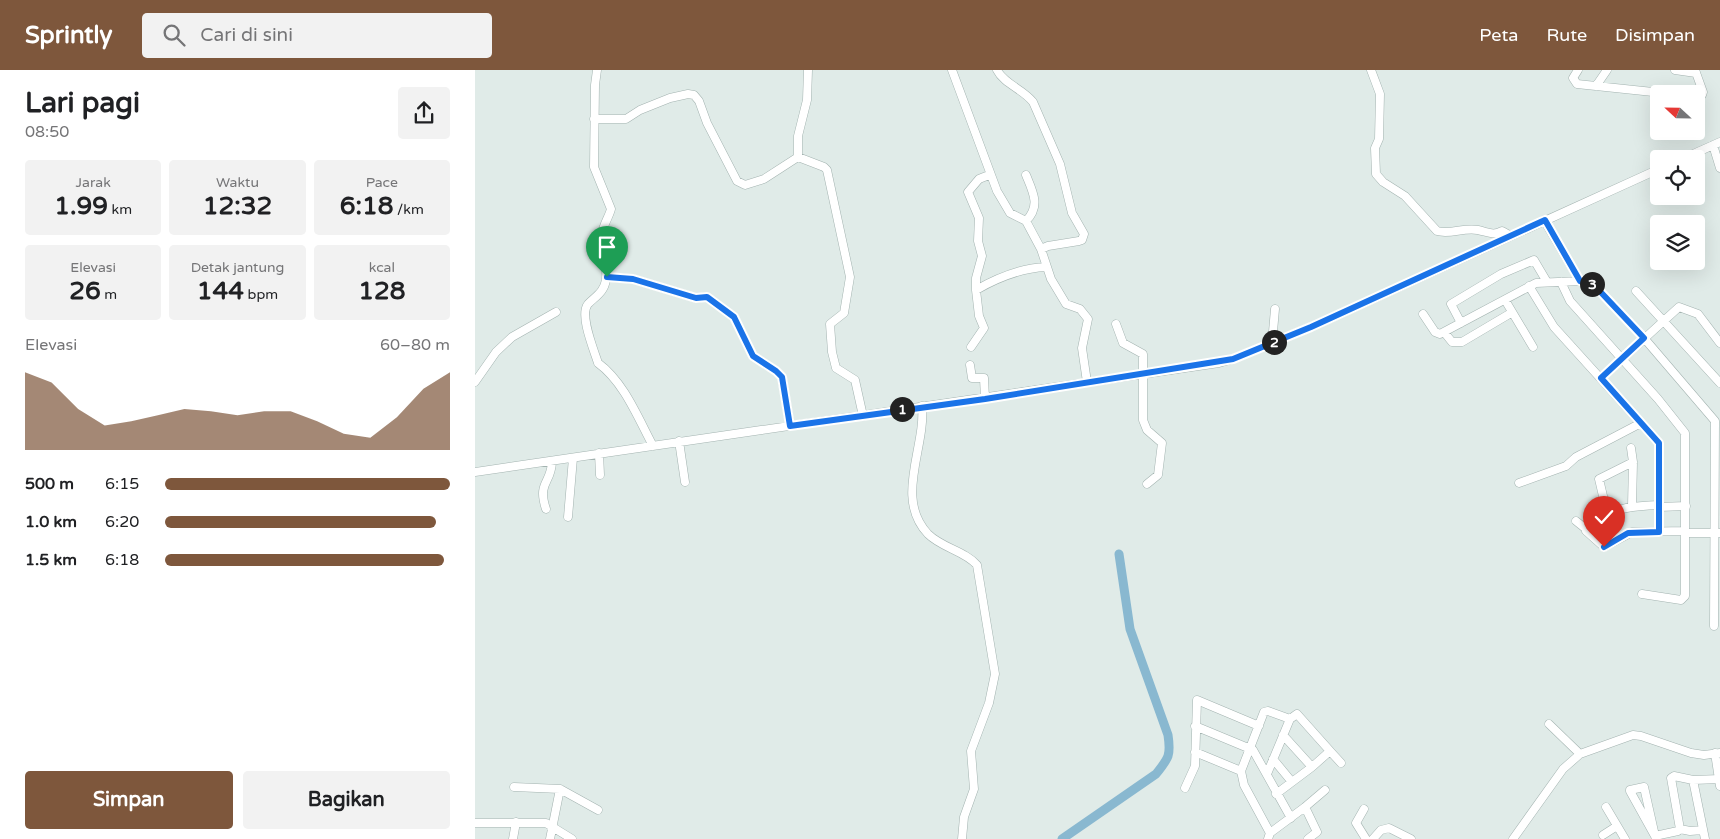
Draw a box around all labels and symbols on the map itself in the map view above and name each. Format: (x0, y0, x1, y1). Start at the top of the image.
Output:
north arrow (1650, 85, 1705, 140)
pin (586, 226, 628, 277)
pin: 3 (1579, 272, 1605, 296)
pin: 2 (1261, 330, 1287, 354)
pin: 1 (889, 396, 915, 422)
pin (1583, 496, 1625, 547)

